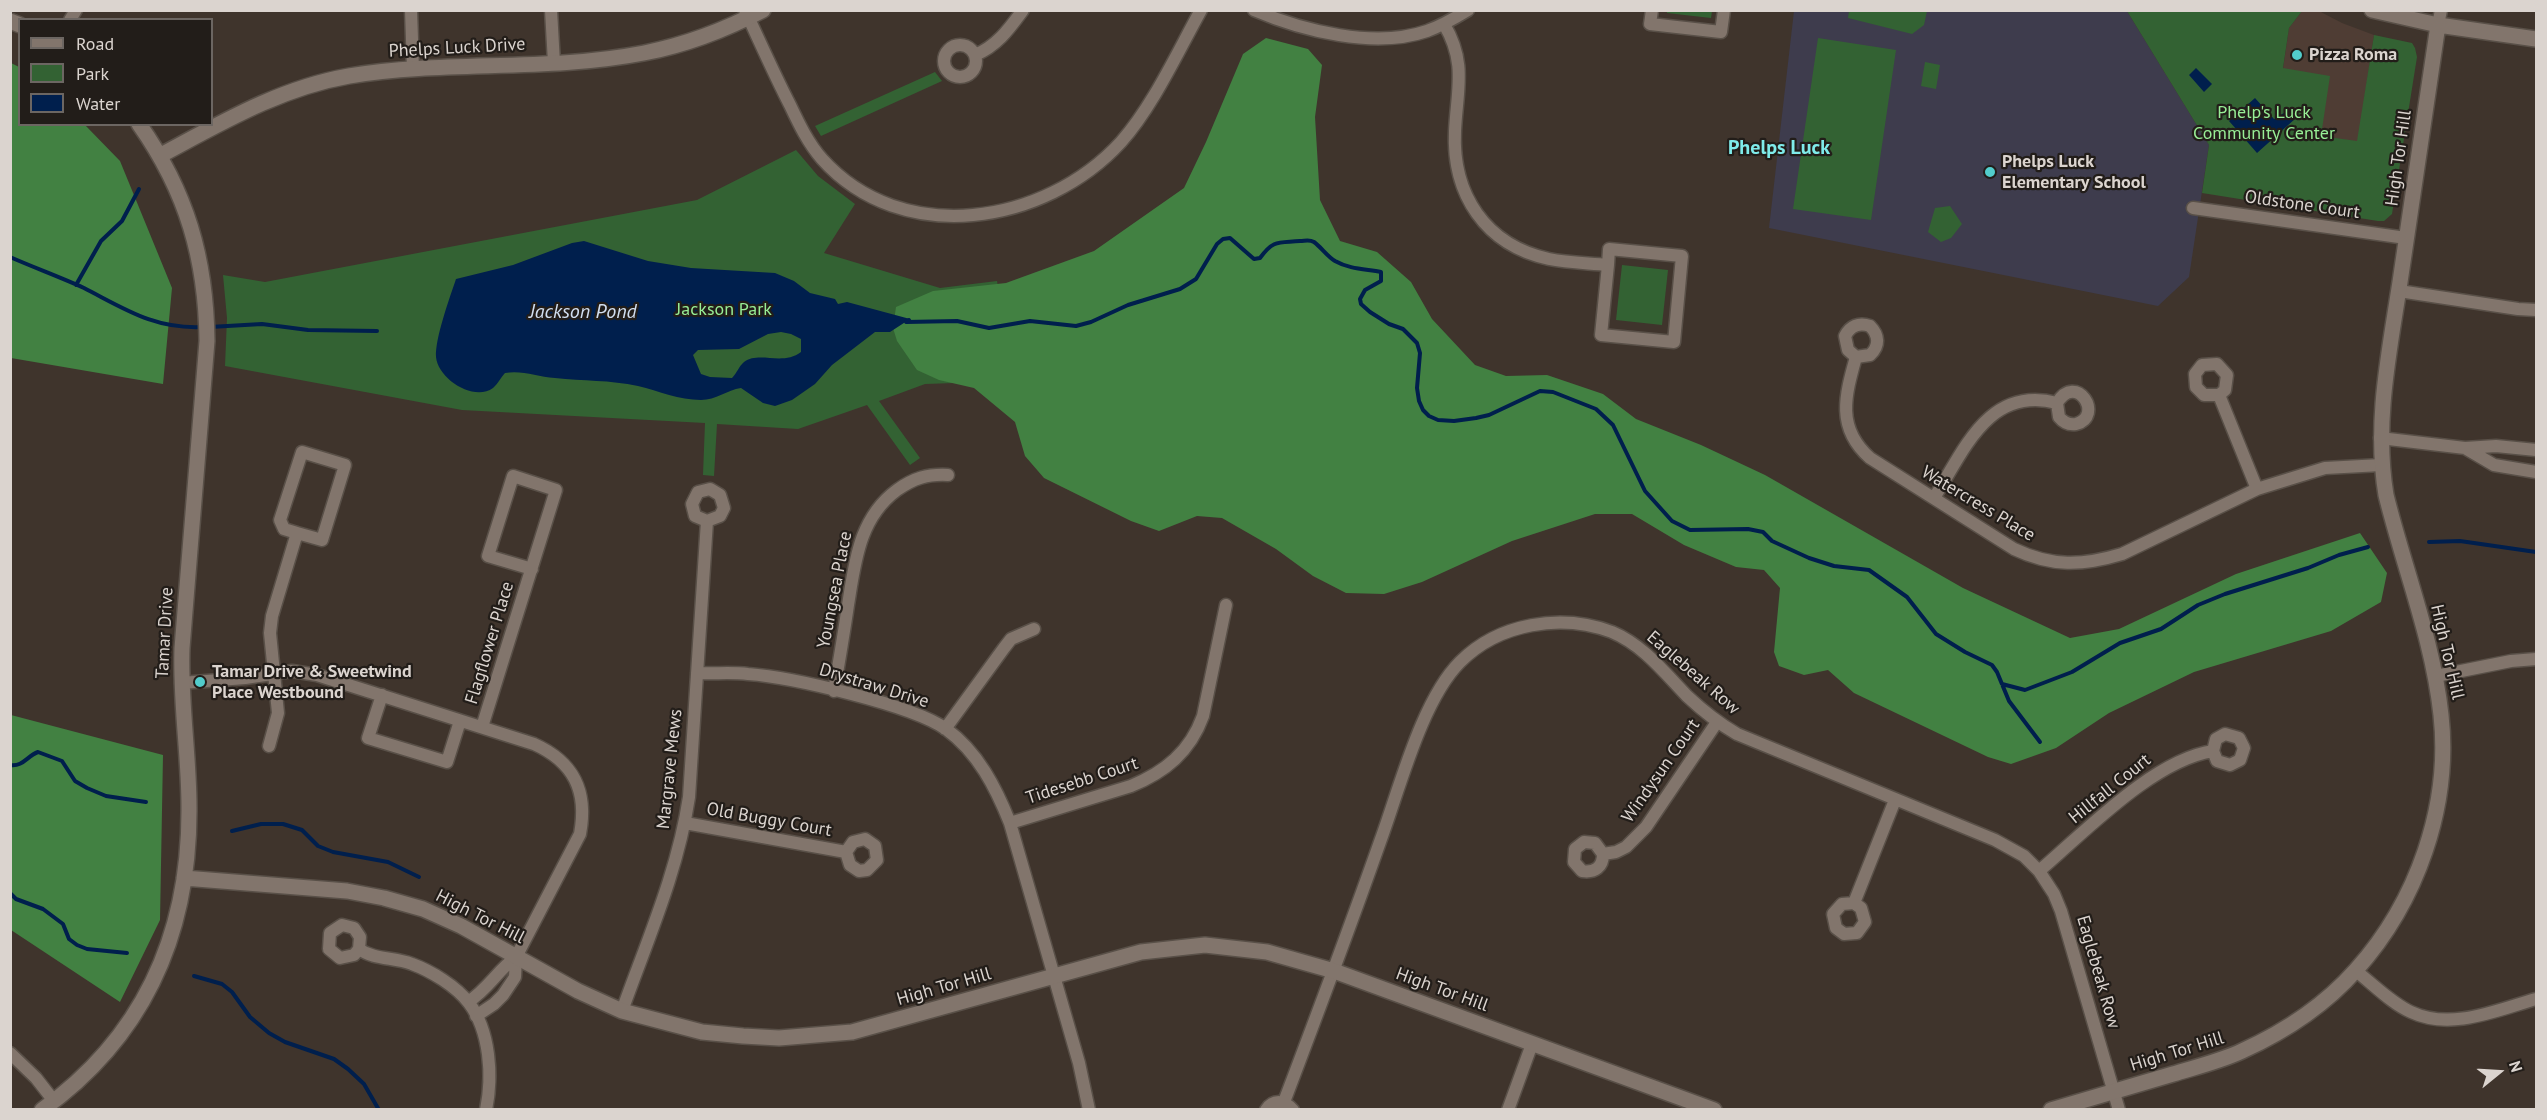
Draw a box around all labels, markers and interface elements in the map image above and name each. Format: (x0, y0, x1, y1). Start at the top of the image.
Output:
legend (18, 18, 213, 126)
text: Road (76, 32, 114, 55)
street label: Phelps Luck Drive (388, 34, 526, 62)
place label: Pizza Roma (2309, 44, 2397, 66)
marker: Pizza Roma (2290, 48, 2304, 62)
text: Park (76, 62, 109, 85)
text: Water (76, 92, 120, 115)
park label: Phelp's Luck Community Center (2193, 102, 2335, 144)
street label: High Tor Hill (2382, 109, 2416, 207)
district label: Phelps Luck (1728, 136, 1830, 160)
place label: Phelps Luck Elementary School (2002, 151, 2146, 194)
marker: Phelps Luck Elementary School (1983, 165, 1997, 179)
street label: Oldstone Court (2243, 186, 2361, 224)
park label: Jackson Park (676, 299, 772, 321)
water label: Jackson Pond (529, 300, 637, 324)
street label: Watercress Place (1917, 462, 2039, 546)
street label: Youngsea Place (813, 530, 857, 650)
street label: Flagflower Place (461, 579, 519, 707)
street label: Tamar Drive (152, 587, 178, 679)
street label: High Tor Hill (2426, 602, 2468, 702)
street label: Eaglebeak Row (1642, 627, 1744, 719)
street label: Drystraw Drive (817, 659, 931, 713)
place label: Tamar Drive & Sweetwind Place Westbound (212, 661, 412, 704)
marker: Tamar Drive & Sweetwind Place Westbound (193, 675, 207, 689)
street label: Margrave Mews (653, 708, 687, 830)
street label: Windysun Court (1617, 715, 1705, 827)
street label: Hillfall Court (2065, 749, 2155, 829)
street label: Tidesebb Court (1023, 753, 1141, 809)
street label: Old Buggy Court (705, 798, 833, 842)
street label: High Tor Hill (432, 885, 528, 949)
street label: Eaglebeak Row (2072, 913, 2124, 1031)
street label: High Tor Hill (894, 963, 994, 1011)
street label: High Tor Hill (1393, 963, 1491, 1017)
street label: High Tor Hill (2127, 1028, 2227, 1076)
north arrow (2469, 1042, 2529, 1102)
text: N (2505, 1058, 2527, 1075)

